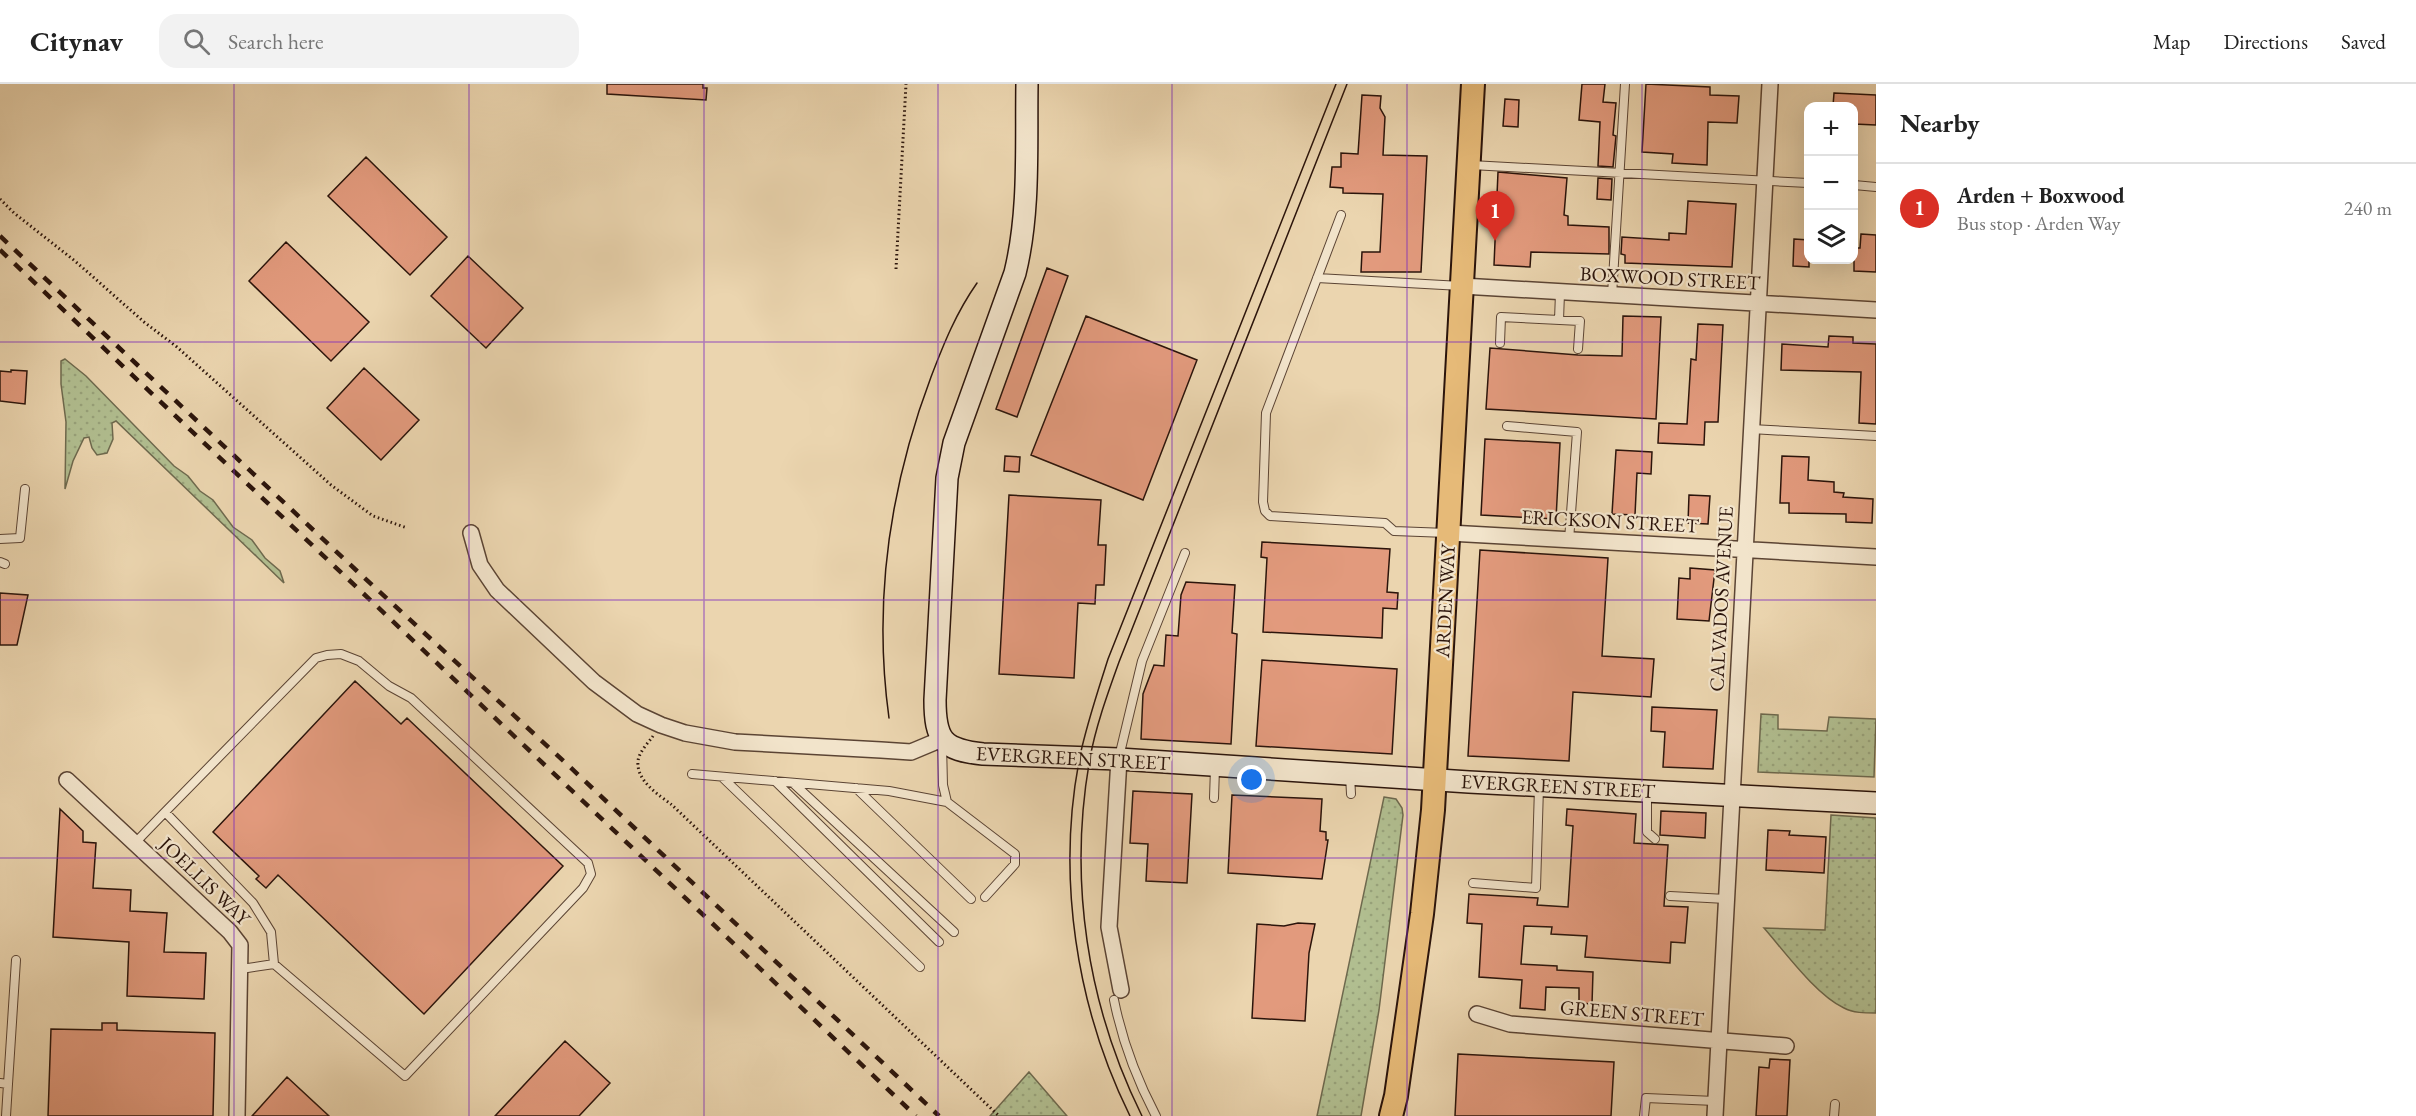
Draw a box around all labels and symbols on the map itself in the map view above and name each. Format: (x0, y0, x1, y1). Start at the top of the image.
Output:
pin: 1 (1476, 192, 1514, 241)
street label: BOXWOOD STREET (1579, 260, 1761, 296)
street label: ERICKSON STREET (1521, 503, 1700, 539)
street label: CALVADOS AVENUE (1703, 506, 1739, 692)
street label: ARDEN WAY (1429, 542, 1461, 660)
street label: EVERGREEN STREET (975, 740, 1171, 776)
your location (1237, 765, 1266, 794)
street label: EVERGREEN STREET (1460, 768, 1656, 804)
street label: JOELLIS WAY (153, 830, 257, 932)
street label: GREEN STREET (1559, 994, 1706, 1032)

